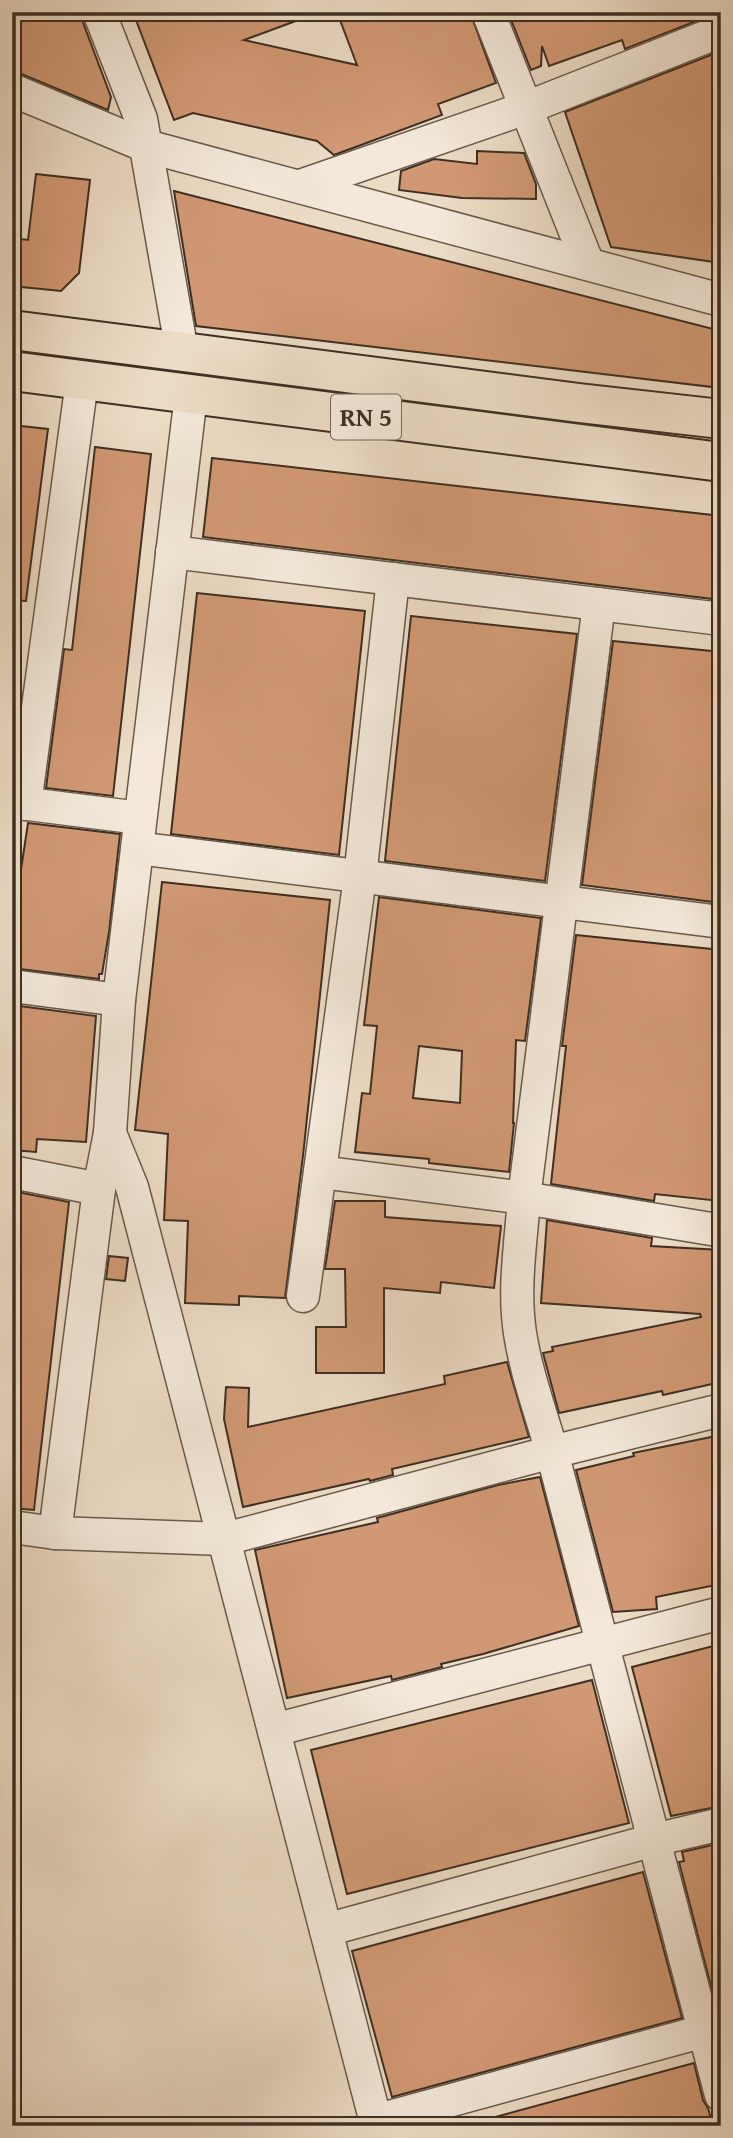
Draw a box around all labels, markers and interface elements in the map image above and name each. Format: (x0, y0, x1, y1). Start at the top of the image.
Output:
road number: RN 5 (331, 394, 401, 440)

